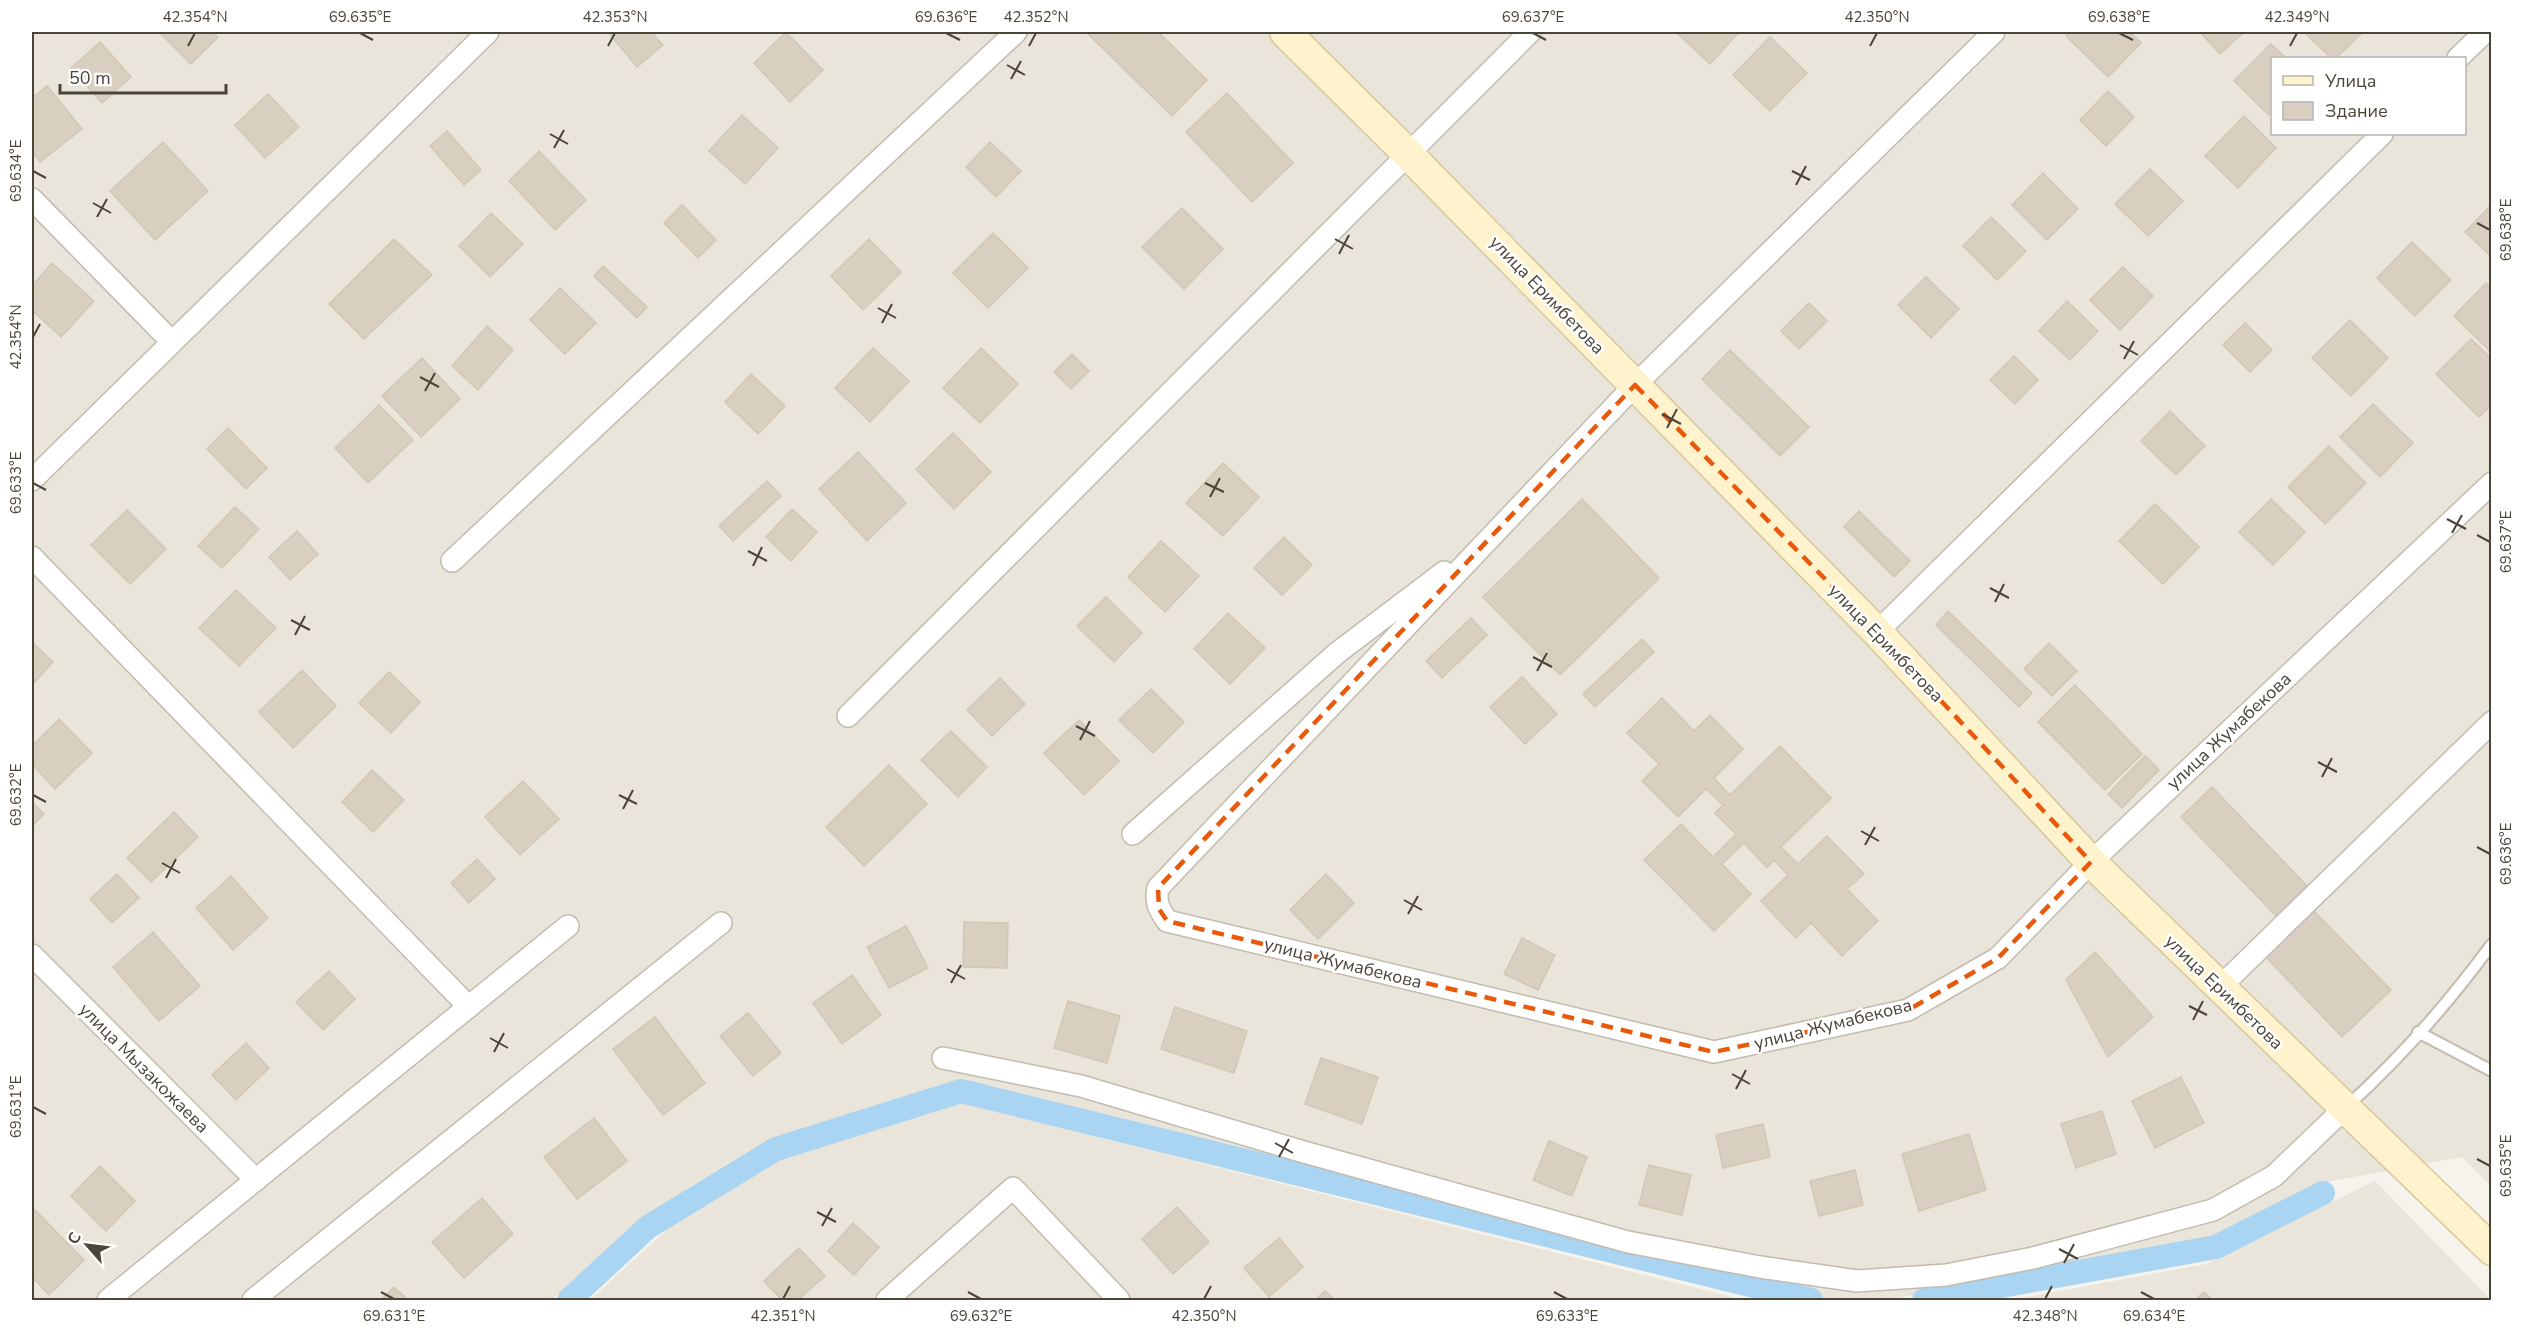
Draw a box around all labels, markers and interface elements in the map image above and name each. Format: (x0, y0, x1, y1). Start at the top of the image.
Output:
text: 42.354°N (162, 7, 228, 27)
text: 69.635°E (329, 7, 391, 27)
text: 42.353°N (582, 7, 648, 27)
text: 69.636°E (915, 7, 977, 27)
text: 42.352°N (1003, 7, 1069, 27)
text: 69.637°E (1502, 7, 1564, 27)
text: 42.350°N (1844, 7, 1910, 27)
text: 69.638°E (2088, 7, 2150, 27)
text: 42.349°N (2264, 7, 2330, 27)
scale bar (60, 57, 226, 95)
legend (2271, 57, 2466, 135)
text: 50 m (69, 66, 111, 90)
text: Улица (2324, 69, 2376, 93)
text: Здание (2325, 99, 2388, 123)
text: 69.634°E (6, 140, 26, 202)
text: 69.638°E (2496, 199, 2516, 261)
street label: улица Еримбетова (1484, 231, 1610, 359)
text: 42.354°N (6, 304, 26, 370)
text: 69.633°E (6, 452, 26, 514)
text: 69.637°E (2496, 511, 2516, 573)
street label: улица Еримбетова (1823, 579, 1949, 707)
street label: улица Жумабекова (2162, 667, 2296, 795)
text: 69.632°E (6, 764, 26, 826)
text: 69.636°E (2496, 823, 2516, 885)
street label: улица Еримбетова (2160, 929, 2288, 1055)
street label: улица Жумабекова (1262, 932, 1424, 994)
street label: улица Жумабекова (1752, 993, 1914, 1055)
street label: улица Мызакожаева (74, 998, 214, 1138)
text: 69.631°E (6, 1076, 26, 1138)
text: 69.635°E (2496, 1135, 2516, 1197)
north arrow (57, 1215, 117, 1275)
text: С (62, 1228, 87, 1248)
text: 69.631°E (363, 1306, 425, 1326)
text: 42.351°N (750, 1306, 816, 1326)
text: 69.632°E (950, 1306, 1012, 1326)
text: 42.350°N (1171, 1306, 1237, 1326)
text: 69.633°E (1536, 1306, 1598, 1326)
text: 42.348°N (2012, 1306, 2078, 1326)
text: 69.634°E (2123, 1306, 2185, 1326)

